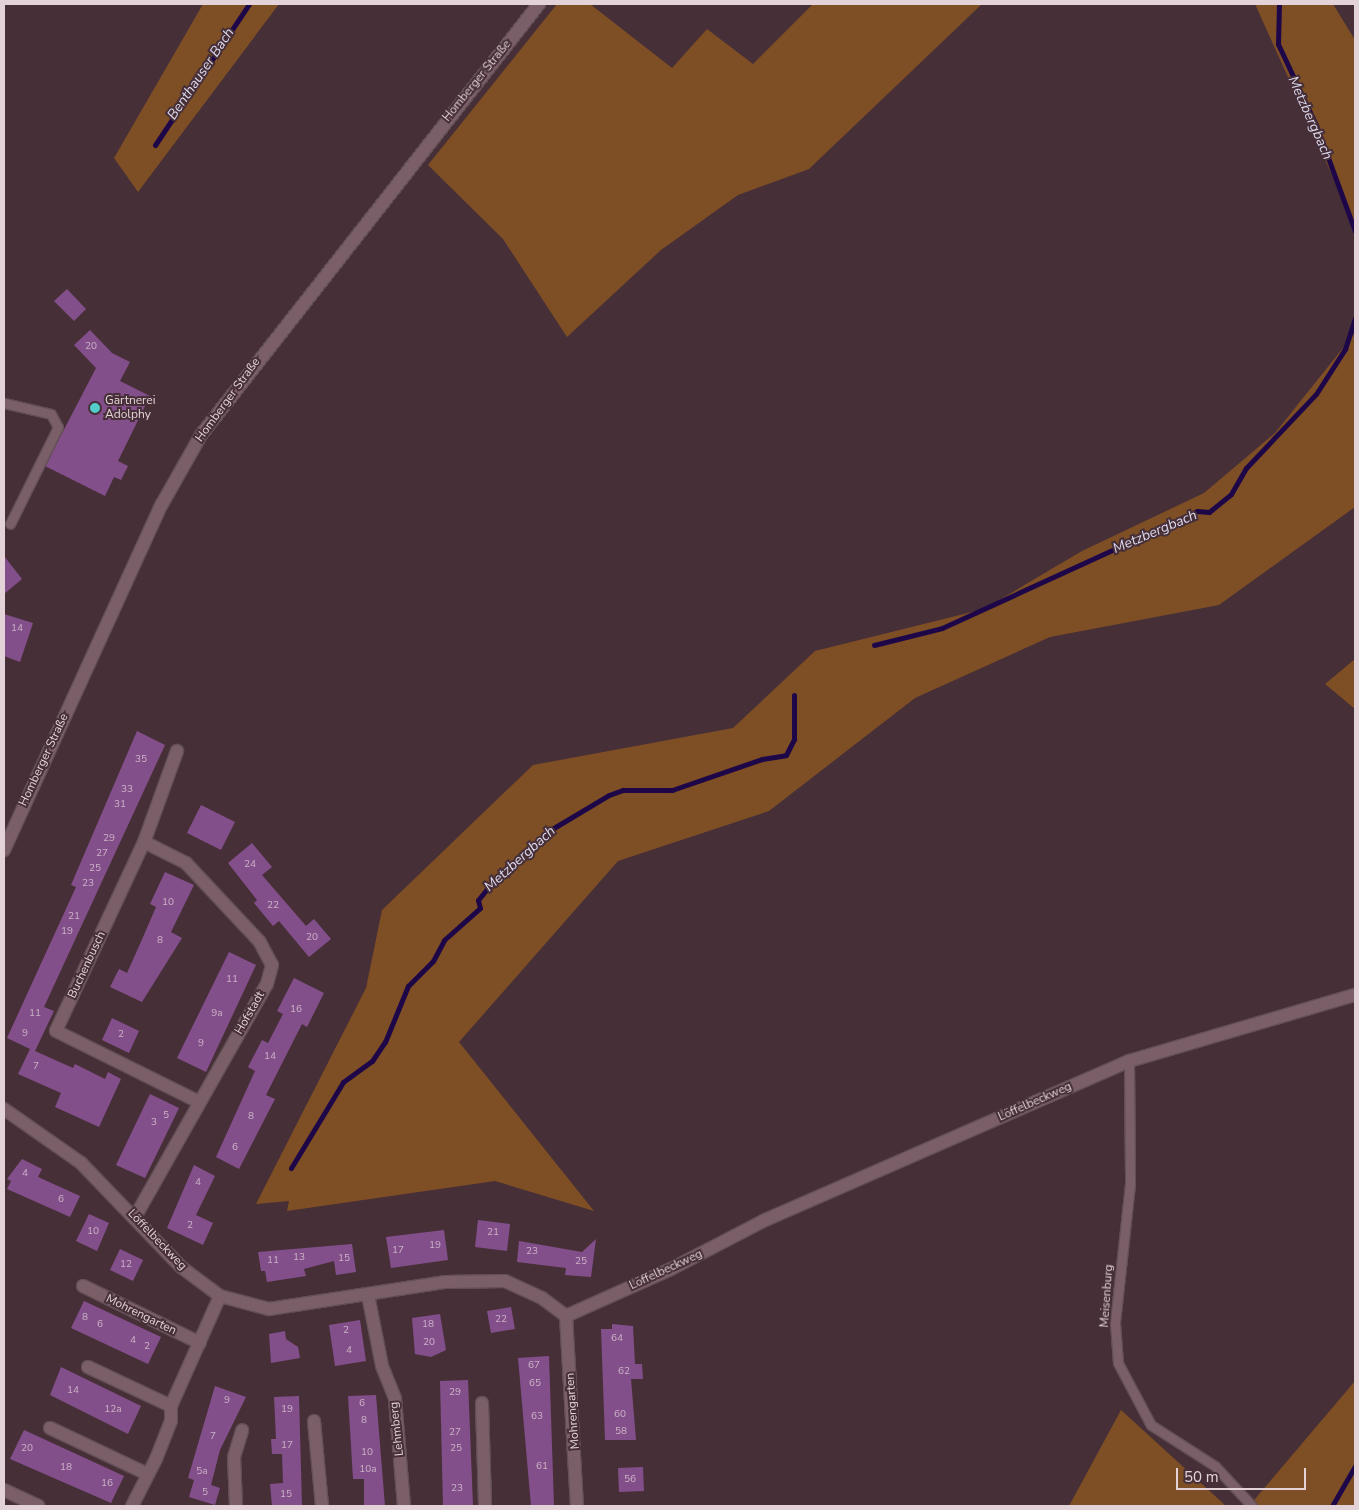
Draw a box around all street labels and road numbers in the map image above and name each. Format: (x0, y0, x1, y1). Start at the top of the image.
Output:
street label: Homberger Straße (440, 37, 514, 125)
street label: Homberger Straße (193, 355, 263, 445)
street label: Homberger Straße (16, 711, 72, 809)
street label: Buchenbusch (65, 929, 109, 1001)
street label: Hofstadt (232, 989, 268, 1037)
street label: Löffelbeckweg (996, 1079, 1074, 1125)
street label: Löffelbeckweg (124, 1207, 190, 1273)
street label: Löffelbeckweg (627, 1247, 705, 1293)
street label: Meisenburg (1098, 1264, 1116, 1328)
street label: Mohrengarten (103, 1292, 179, 1338)
street label: Mohrengarten (563, 1372, 583, 1450)
street label: Lehmberg (387, 1401, 407, 1457)

